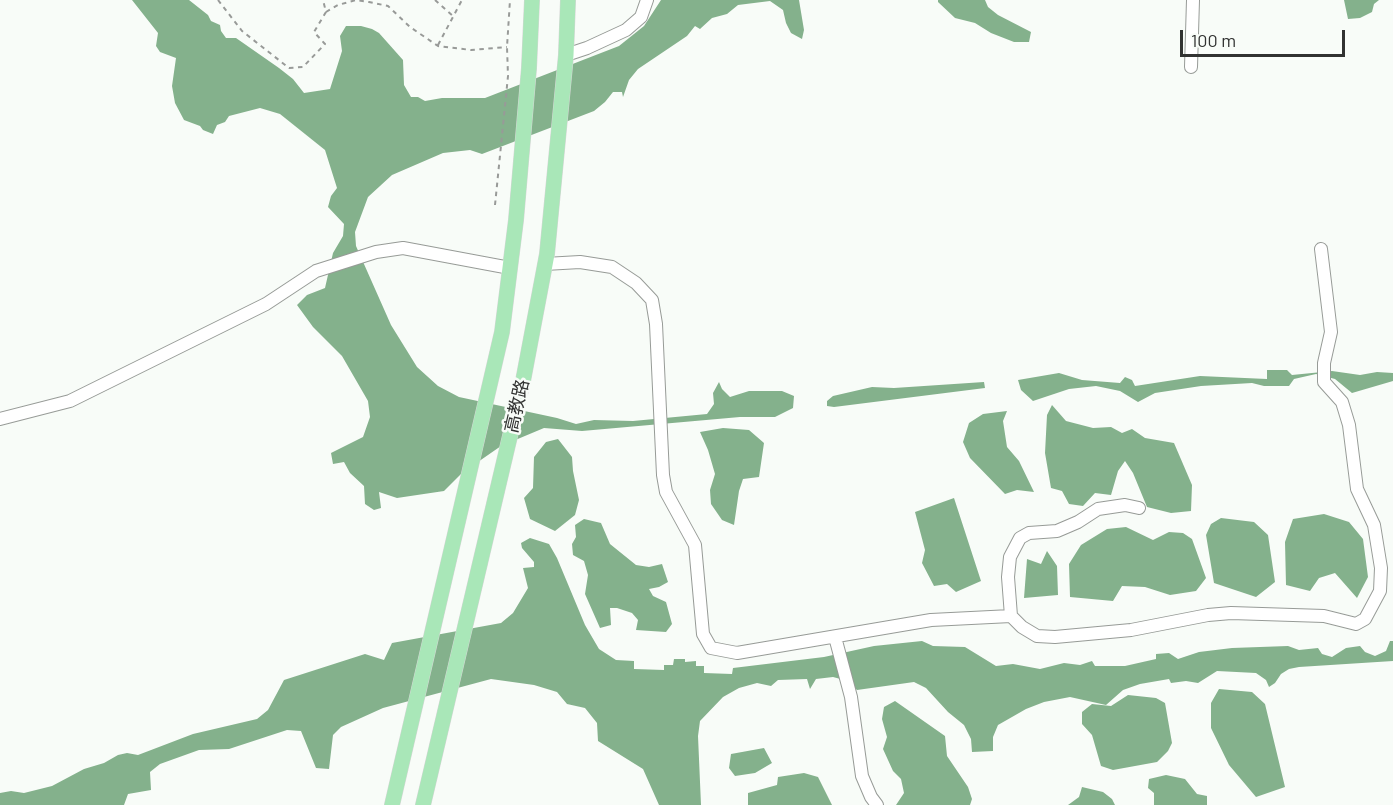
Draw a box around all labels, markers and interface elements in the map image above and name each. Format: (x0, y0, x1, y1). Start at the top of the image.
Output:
scale bar (1183, 18, 1348, 56)
text: 100 m (1191, 29, 1236, 51)
street label: 高教路 (500, 377, 534, 435)

